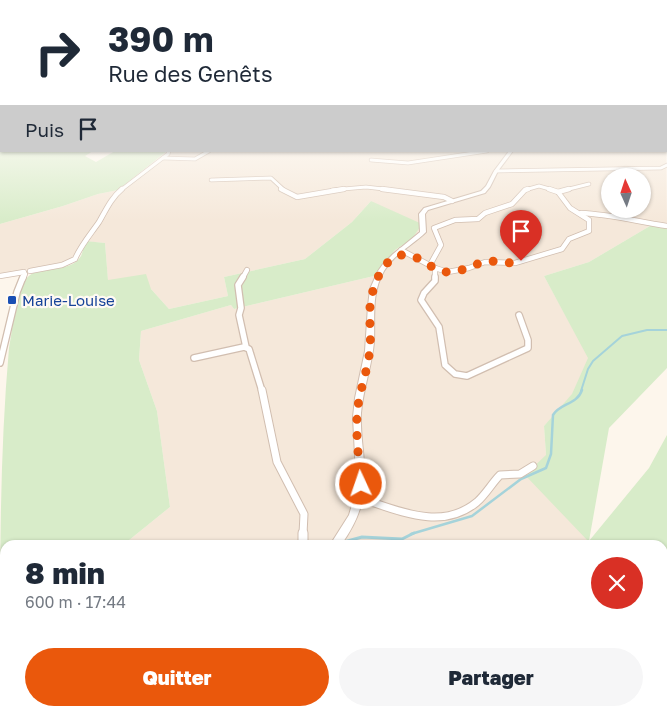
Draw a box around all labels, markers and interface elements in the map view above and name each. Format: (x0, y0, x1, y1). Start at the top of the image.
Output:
text: 390 m (108, 18, 214, 60)
icon: right (25, 20, 90, 85)
text: Rue des Genêts (108, 60, 273, 87)
icon: arrive (74, 115, 102, 143)
text: Puis (25, 118, 64, 141)
north arrow (601, 168, 651, 218)
map controls (601, 168, 651, 218)
pin (500, 210, 542, 261)
icon: arrive (507, 217, 535, 245)
place label: Marie-Louise (22, 291, 115, 309)
marker: Marie-Louise (6, 294, 18, 306)
position arrow (334, 457, 386, 509)
text: 8 min (25, 555, 105, 591)
button: close (591, 557, 643, 609)
text: 600 m · 17:44 (25, 592, 126, 612)
button: Quitter (25, 648, 329, 706)
button: Partager (339, 648, 643, 706)

